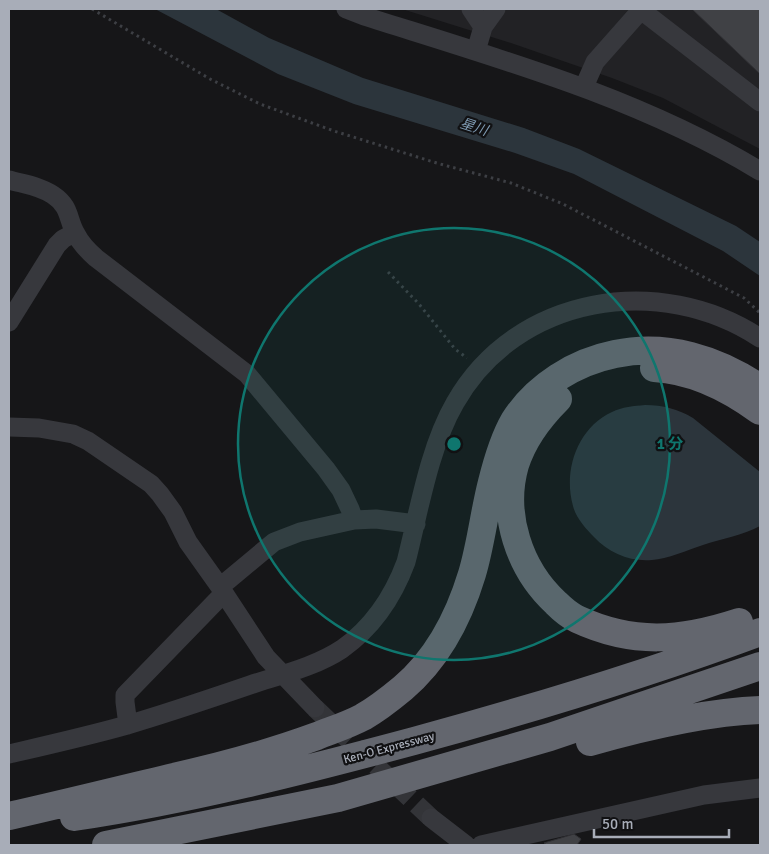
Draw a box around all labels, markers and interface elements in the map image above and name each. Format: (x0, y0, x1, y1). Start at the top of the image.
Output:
water label: 星川 (458, 115, 492, 140)
centre of rings (445, 435, 463, 453)
text: 1 分 (657, 435, 683, 453)
street label: Ken-O Expressway (342, 729, 437, 767)
scale bar (594, 806, 729, 838)
text: 50 m (602, 815, 633, 833)

